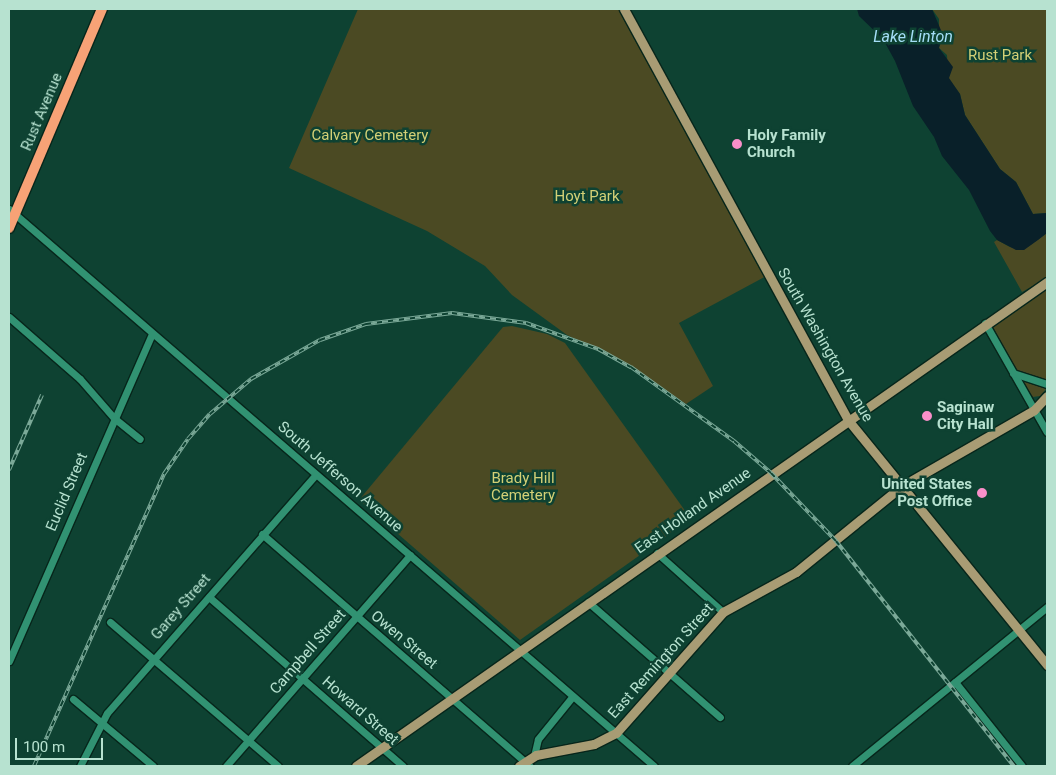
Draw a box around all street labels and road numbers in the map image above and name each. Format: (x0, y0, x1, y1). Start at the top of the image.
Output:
street label: Rust Avenue (18, 70, 66, 154)
street label: South Washington Avenue (774, 265, 876, 425)
street label: South Jefferson Avenue (274, 418, 406, 536)
street label: Euclid Street (42, 450, 92, 534)
street label: East Holland Avenue (632, 464, 754, 558)
street label: Garey Street (147, 570, 215, 644)
street label: East Remington Street (605, 600, 717, 722)
street label: Campbell Street (266, 606, 350, 698)
street label: Owen Street (367, 607, 441, 673)
street label: Howard Street (318, 673, 402, 749)

